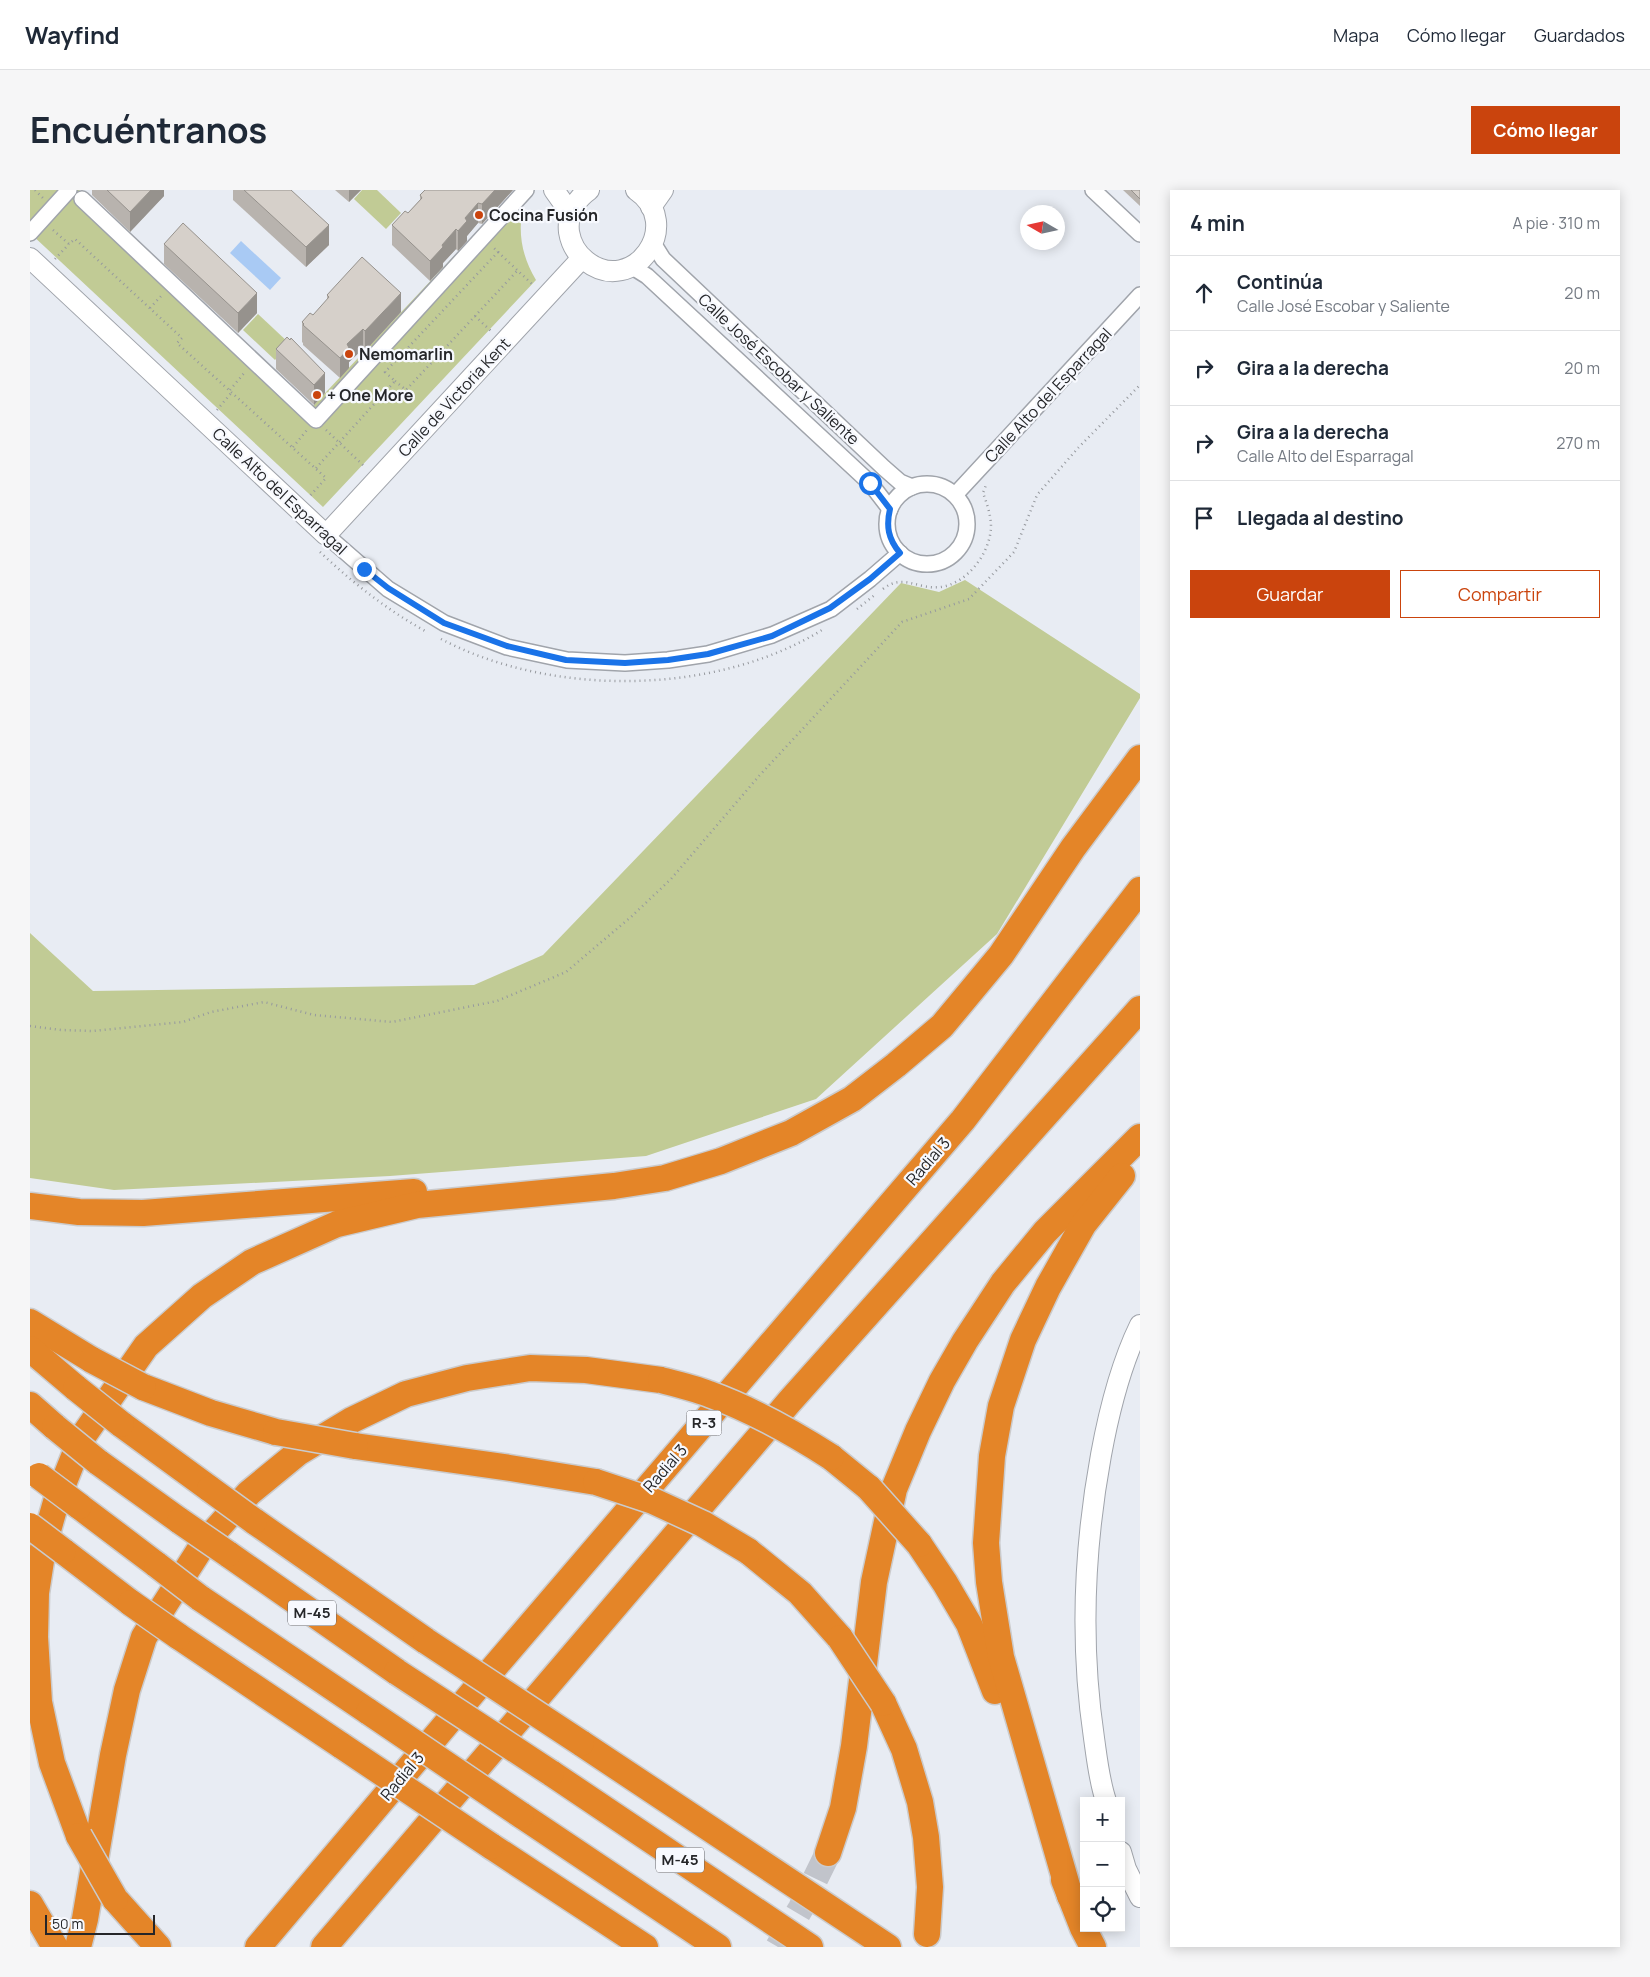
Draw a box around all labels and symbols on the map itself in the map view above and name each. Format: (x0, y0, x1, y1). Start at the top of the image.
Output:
place label: Cocina Fusión (489, 204, 598, 226)
north arrow (1020, 205, 1065, 250)
marker: Cocina Fusión (473, 209, 485, 221)
street label: Calle José Escobar y Saliente (694, 288, 864, 450)
street label: Calle Alto del Esparragal (980, 323, 1116, 467)
street label: Calle de Victoria Kent (393, 333, 515, 461)
place label: Nemomarlin (359, 343, 453, 365)
marker: Nemomarlin (343, 348, 355, 360)
place label: + One More (327, 384, 414, 406)
marker: + One More (311, 389, 323, 401)
street label: Calle Alto del Esparragal (208, 423, 352, 559)
route start (859, 472, 882, 495)
route end (353, 558, 376, 581)
street label: Radial 3 (901, 1132, 955, 1190)
road number: R-3 (686, 1410, 722, 1436)
street label: Radial 3 (638, 1439, 692, 1497)
road number: M-45 (288, 1600, 336, 1626)
street label: Radial 3 (375, 1747, 429, 1805)
road number: M-45 (656, 1848, 704, 1872)
scale bar (45, 1912, 155, 1935)

